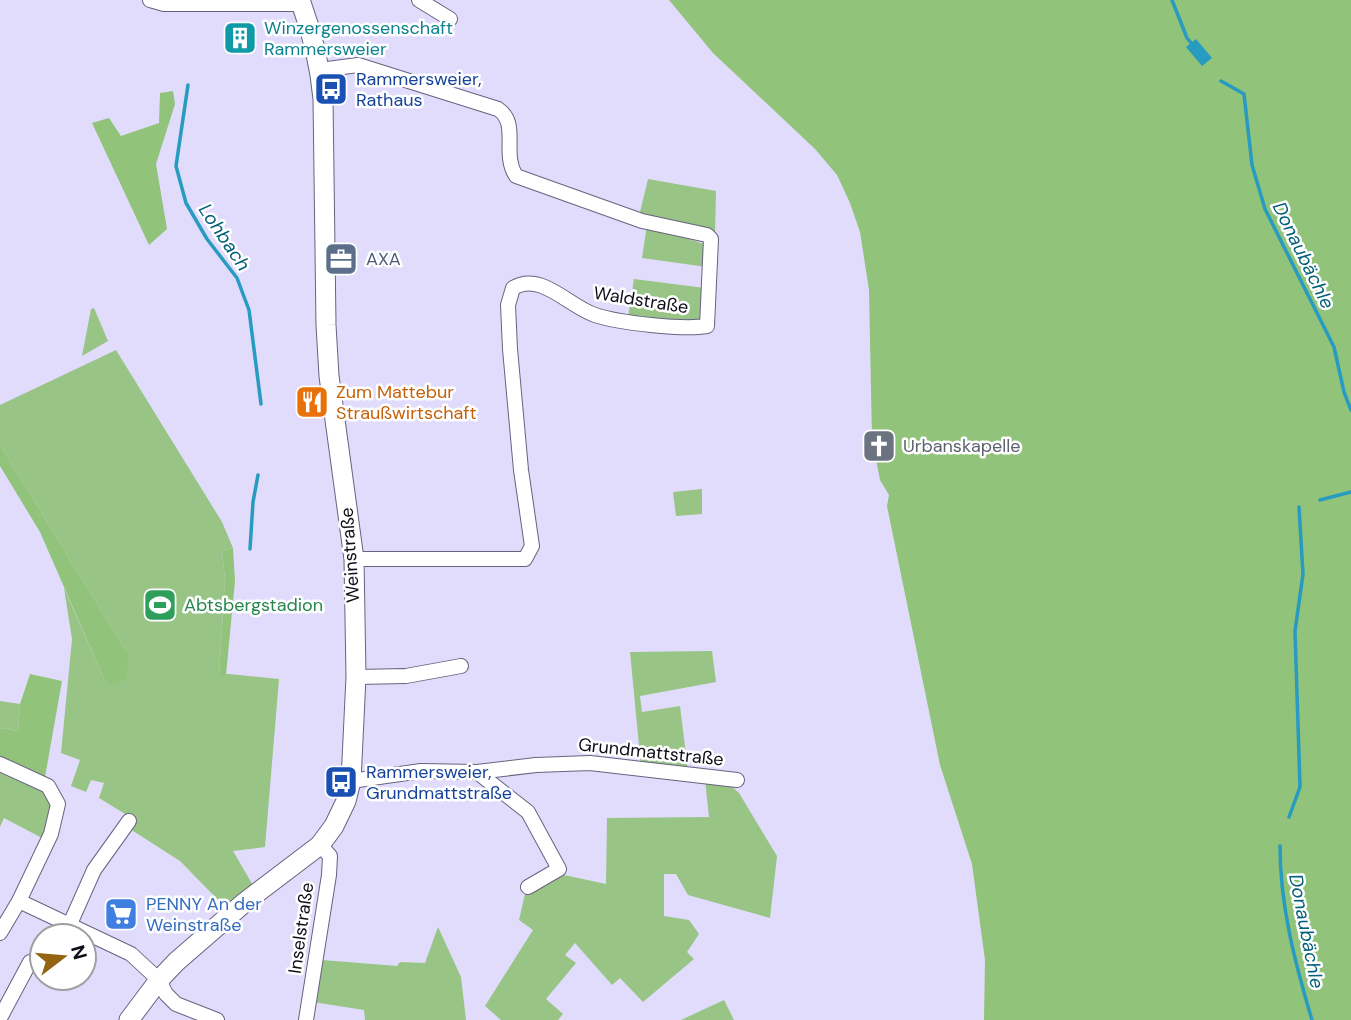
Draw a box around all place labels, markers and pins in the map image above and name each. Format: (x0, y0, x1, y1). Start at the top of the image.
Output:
place label: Winzergenossenschaft Rammersweier (264, 16, 453, 61)
building icon: Winzergenossenschaft Rammersweier (221, 19, 259, 57)
place label: Rammersweier, Rathaus (356, 67, 481, 112)
bus stop icon: Rammersweier, Rathaus (312, 70, 350, 108)
office icon: AXA (322, 240, 360, 278)
place label: AXA (366, 247, 401, 271)
place label: Zum Mattebur Straußwirtschaft (336, 380, 477, 425)
restaurant icon: Zum Mattebur Straußwirtschaft (293, 383, 331, 421)
church icon: Urbanskapelle (860, 427, 898, 465)
place label: Urbanskapelle (903, 434, 1020, 458)
sports icon: Abtsbergstadion (141, 586, 179, 624)
place label: Abtsbergstadion (184, 593, 323, 617)
place label: Rammersweier, Grundmattstraße (366, 760, 512, 805)
bus stop icon: Rammersweier, Grundmattstraße (322, 763, 360, 801)
place label: PENNY An der Weinstraße (146, 892, 262, 937)
supermarket icon: PENNY An der Weinstraße (102, 895, 140, 933)

